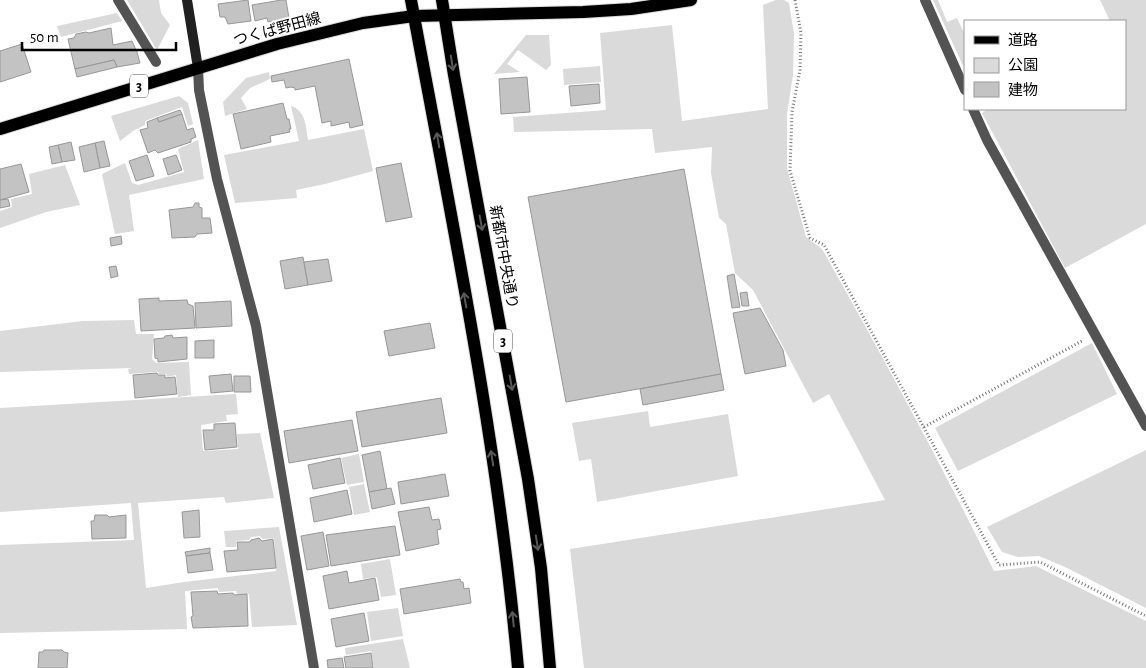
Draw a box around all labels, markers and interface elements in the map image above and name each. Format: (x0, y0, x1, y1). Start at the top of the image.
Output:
street label: つくば野田線 (231, 10, 323, 48)
scale bar (22, 20, 176, 52)
legend (964, 20, 1126, 110)
text: 50 m (30, 30, 59, 45)
text: 道路 (1008, 32, 1038, 48)
one-way arrow (448, 55, 458, 71)
text: 公園 (1008, 57, 1038, 73)
road number: 3 (130, 74, 148, 98)
text: 建物 (1008, 82, 1038, 98)
one-way arrow (432, 133, 442, 149)
street label: 新都市中央通り (487, 204, 521, 310)
one-way arrow (477, 214, 487, 230)
one-way arrow (460, 293, 470, 309)
road number: 3 (494, 330, 512, 352)
one-way arrow (506, 374, 516, 390)
one-way arrow (486, 451, 496, 467)
one-way arrow (533, 535, 543, 551)
one-way arrow (508, 612, 518, 628)

